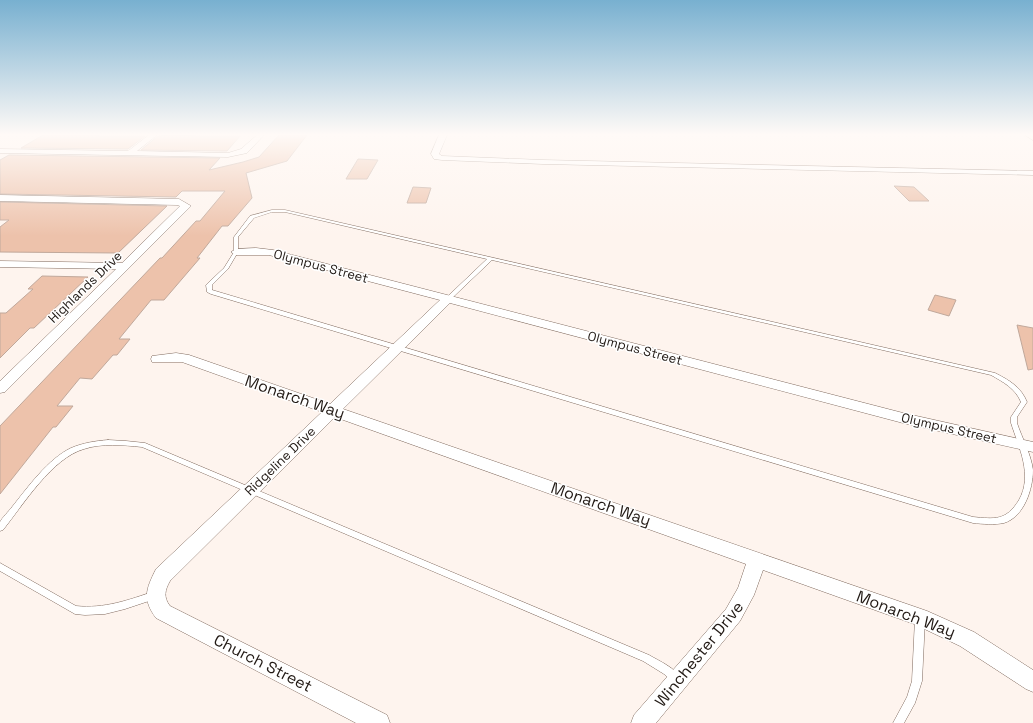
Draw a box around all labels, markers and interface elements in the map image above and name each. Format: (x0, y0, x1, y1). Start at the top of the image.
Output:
street label: Olympus Street (272, 245, 370, 287)
street label: Highlands Drive (44, 247, 126, 327)
street label: Olympus Street (586, 327, 684, 369)
street label: Monarch Way (242, 370, 348, 424)
street label: Olympus Street (900, 409, 998, 447)
street label: Ridgeline Drive (241, 423, 319, 499)
street label: Monarch Way (548, 477, 654, 531)
street label: Monarch Way (853, 585, 959, 643)
street label: Winchester Drive (650, 597, 748, 711)
street label: Church Street (210, 629, 316, 697)

